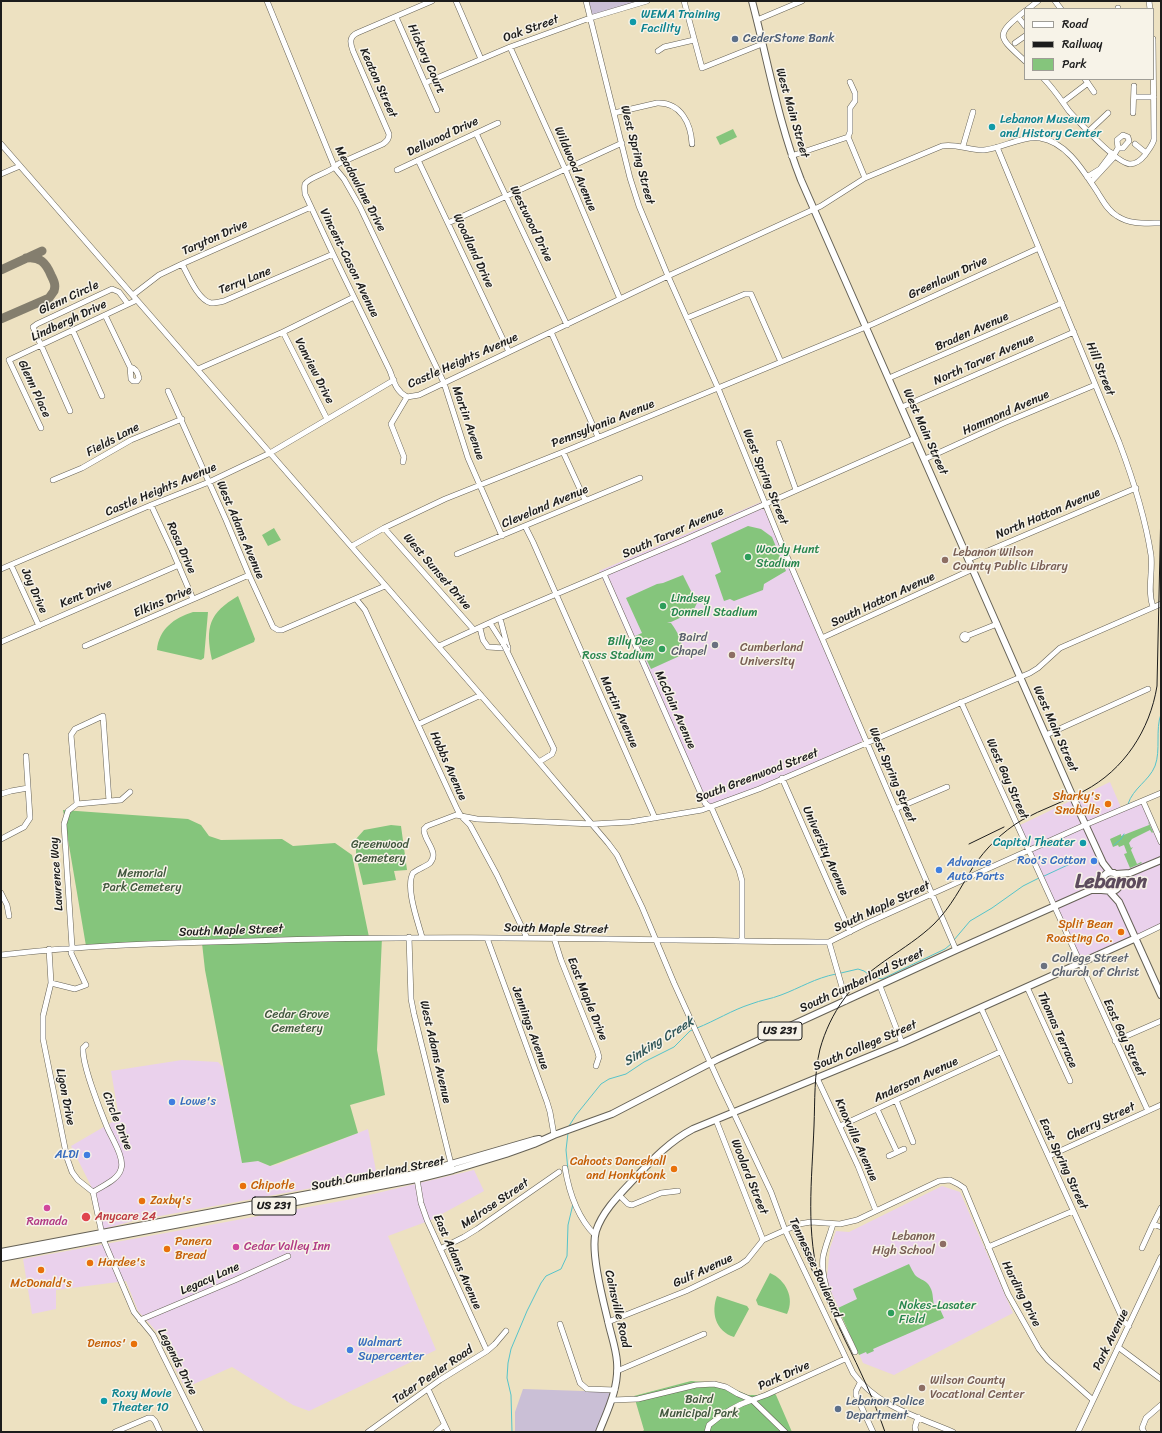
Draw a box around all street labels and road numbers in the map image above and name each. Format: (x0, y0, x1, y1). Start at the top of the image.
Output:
street label: Oak Street (501, 12, 561, 46)
street label: Hickory Court (404, 22, 448, 96)
street label: Keaton Street (356, 46, 400, 120)
street label: West Main Street (772, 66, 812, 160)
street label: West Spring Street (617, 104, 657, 206)
street label: Dellwood Drive (405, 114, 481, 160)
street label: Wildwood Avenue (551, 125, 599, 213)
street label: Meadowlane Drive (331, 144, 389, 234)
street label: Westwood Drive (506, 183, 556, 265)
street label: Vincent-Cason Avenue (316, 206, 382, 320)
street label: Woodland Drive (450, 212, 496, 290)
street label: Taryton Drive (180, 217, 250, 259)
street label: Greenlawn Drive (906, 253, 990, 303)
street label: Terry Lane (217, 264, 273, 298)
street label: Glenn Circle (37, 278, 101, 318)
street label: Lindbergh Drive (29, 297, 109, 345)
street label: Braden Avenue (933, 309, 1011, 355)
street label: Castle Heights Avenue (406, 330, 520, 392)
street label: North Tarver Avenue (931, 331, 1037, 389)
street label: Vanview Drive (291, 336, 337, 406)
street label: Hill Street (1083, 340, 1117, 398)
street label: Glenn Place (14, 358, 54, 420)
street label: Martin Avenue (449, 384, 487, 462)
street label: West Main Street (900, 387, 950, 477)
street label: Hammond Avenue (960, 387, 1052, 439)
street label: Pennsylvania Avenue (549, 397, 657, 451)
street label: Fields Lane (84, 420, 142, 460)
street label: West Spring Street (739, 427, 791, 527)
street label: Castle Heights Avenue (103, 460, 219, 520)
street label: West Adams Avenue (213, 479, 267, 581)
street label: Cleveland Avenue (500, 482, 590, 532)
street label: North Hatton Avenue (993, 485, 1103, 543)
street label: South Tarver Avenue (620, 504, 726, 562)
street label: Rosa Drive (163, 520, 199, 576)
street label: West Sunset Drive (400, 531, 474, 613)
street label: Joy Drive (18, 566, 50, 616)
street label: South Hatton Avenue (829, 570, 937, 630)
street label: Kent Drive (58, 577, 114, 611)
street label: Elkins Drive (132, 583, 194, 621)
street label: McClain Avenue (651, 669, 699, 751)
street label: Martin Avenue (597, 674, 641, 750)
street label: West Main Street (1030, 684, 1080, 774)
street label: West Spring Street (865, 725, 919, 825)
street label: Hobbs Avenue (426, 729, 470, 803)
street label: West Gay Street (983, 736, 1031, 822)
street label: South Greenwood Street (693, 746, 821, 806)
street label: University Avenue (799, 804, 851, 898)
street label: Lawrence Way (47, 837, 67, 911)
street label: South Maple Street (832, 878, 932, 936)
street label: South Maple Street (504, 921, 608, 937)
street label: South Maple Street (179, 922, 283, 940)
street label: South Cumberland Street (798, 946, 926, 1016)
street label: East Maple Drive (564, 955, 610, 1043)
street label: Jennings Avenue (508, 984, 552, 1072)
street label: Thomas Terrace (1034, 990, 1080, 1070)
street label: East Gay Street (1100, 997, 1148, 1079)
street label: West Adams Avenue (416, 999, 454, 1105)
street label: South College Street (811, 1018, 919, 1074)
road number: US 231 (758, 1022, 802, 1040)
street label: Anderson Avenue (872, 1054, 960, 1106)
street label: Ligon Drive (52, 1067, 78, 1127)
street label: Circle Drive (99, 1090, 135, 1152)
street label: Knoxville Avenue (831, 1096, 881, 1184)
street label: Cherry Street (1064, 1100, 1138, 1144)
street label: East Spring Street (1036, 1116, 1090, 1212)
street label: Woolard Street (727, 1137, 771, 1217)
street label: South Cumberland Street (310, 1154, 446, 1194)
street label: Melrose Street (458, 1176, 532, 1232)
road number: US 231 (252, 1197, 296, 1215)
street label: East Adams Avenue (430, 1212, 484, 1312)
street label: Tennessee Boulevard (786, 1216, 844, 1320)
street label: Gulf Avenue (671, 1251, 735, 1291)
street label: Harding Drive (998, 1259, 1044, 1329)
street label: Legacy Lane (178, 1260, 242, 1298)
street label: Cainsville Road (601, 1269, 633, 1349)
street label: Park Avenue (1090, 1307, 1132, 1373)
street label: Legends Drive (154, 1326, 200, 1398)
street label: Tater Peeler Road (390, 1343, 476, 1407)
street label: Park Drive (756, 1358, 812, 1394)

